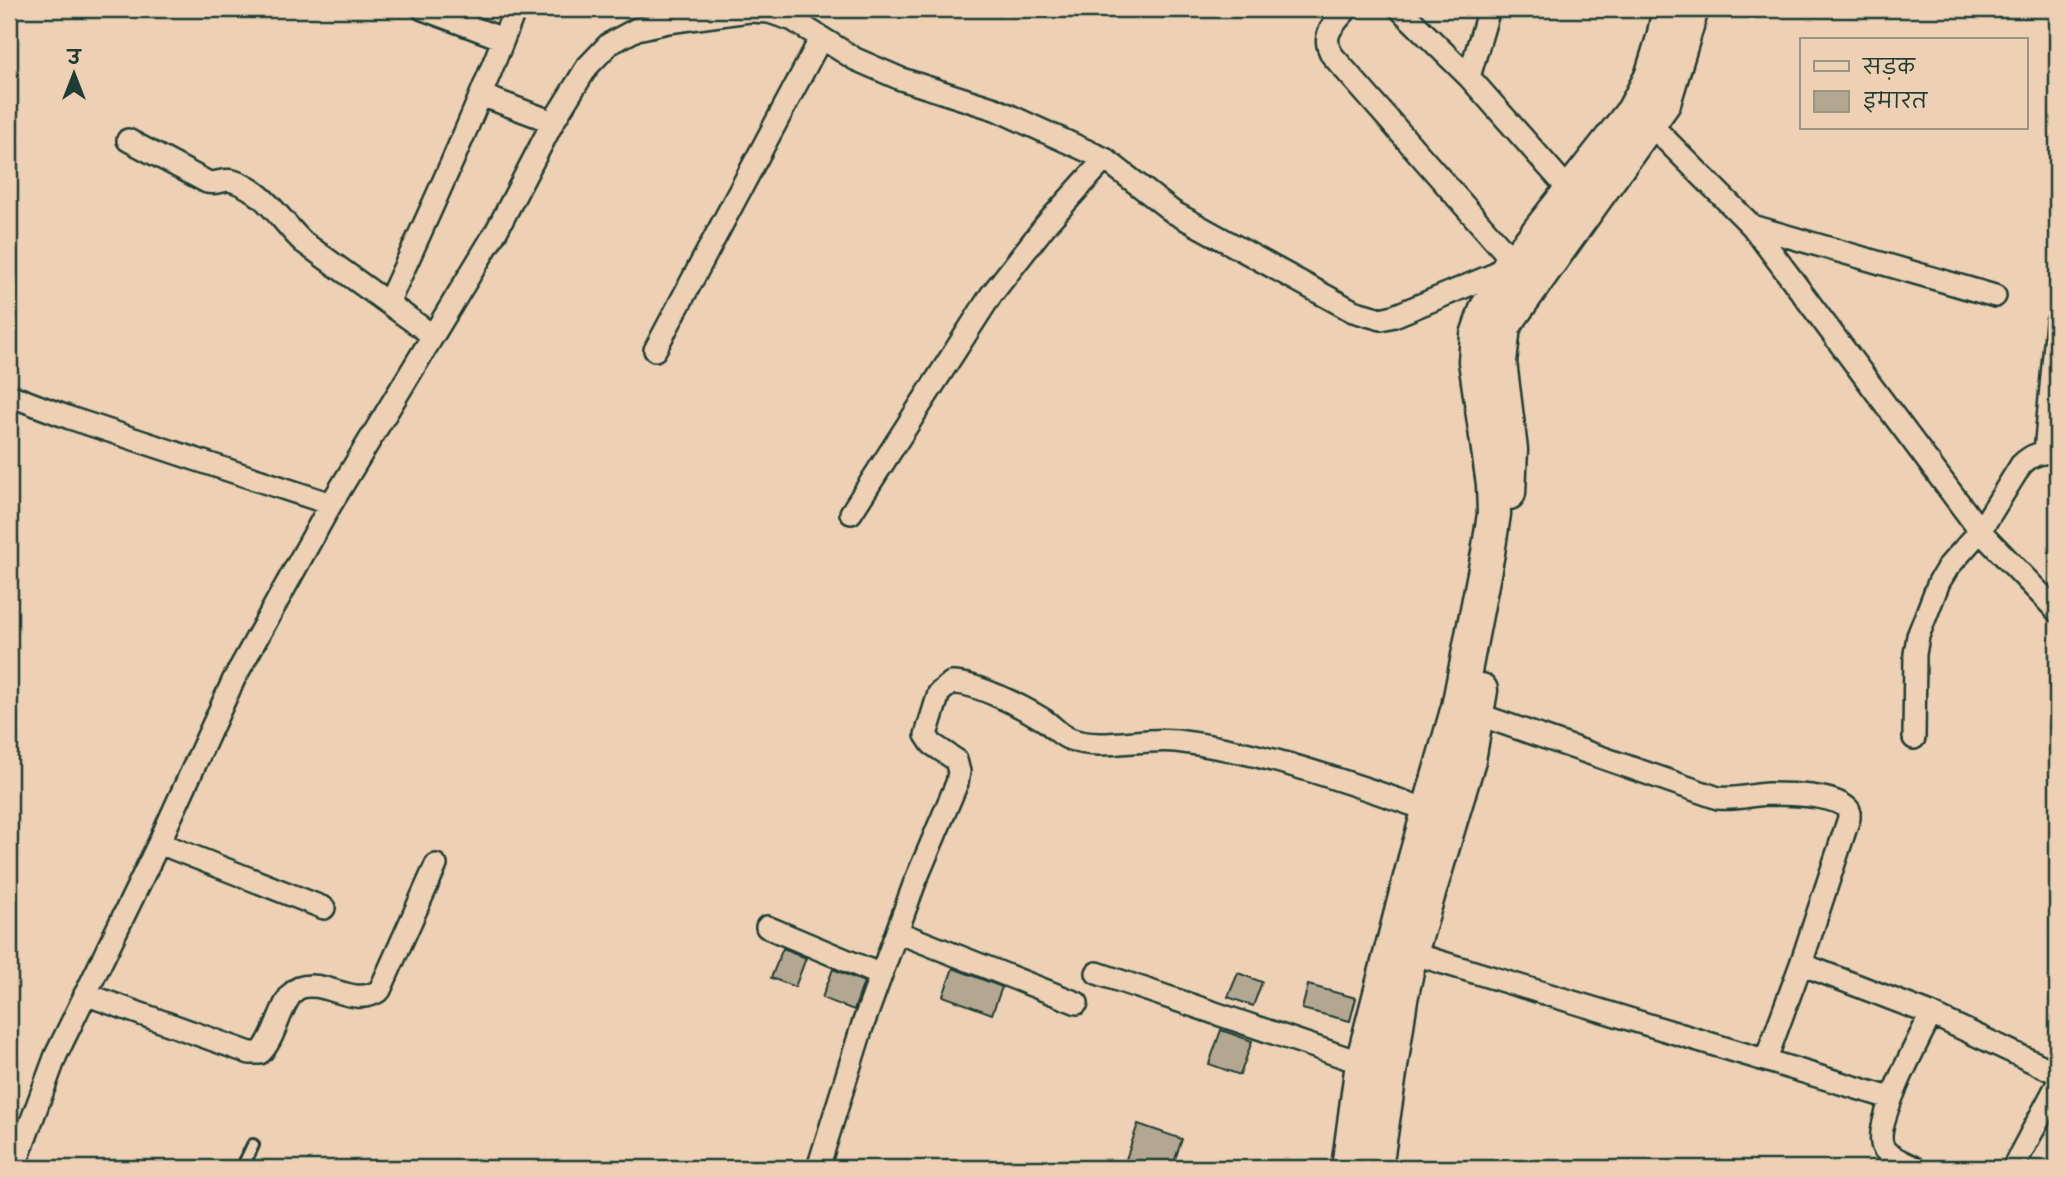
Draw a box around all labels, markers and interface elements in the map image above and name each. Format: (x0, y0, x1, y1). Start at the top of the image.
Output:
north arrow (38, 38, 108, 108)
legend (1800, 38, 2028, 130)
text: उ (66, 46, 83, 69)
text: सड़क (1862, 54, 1916, 80)
text: इमारत (1863, 88, 1929, 113)

